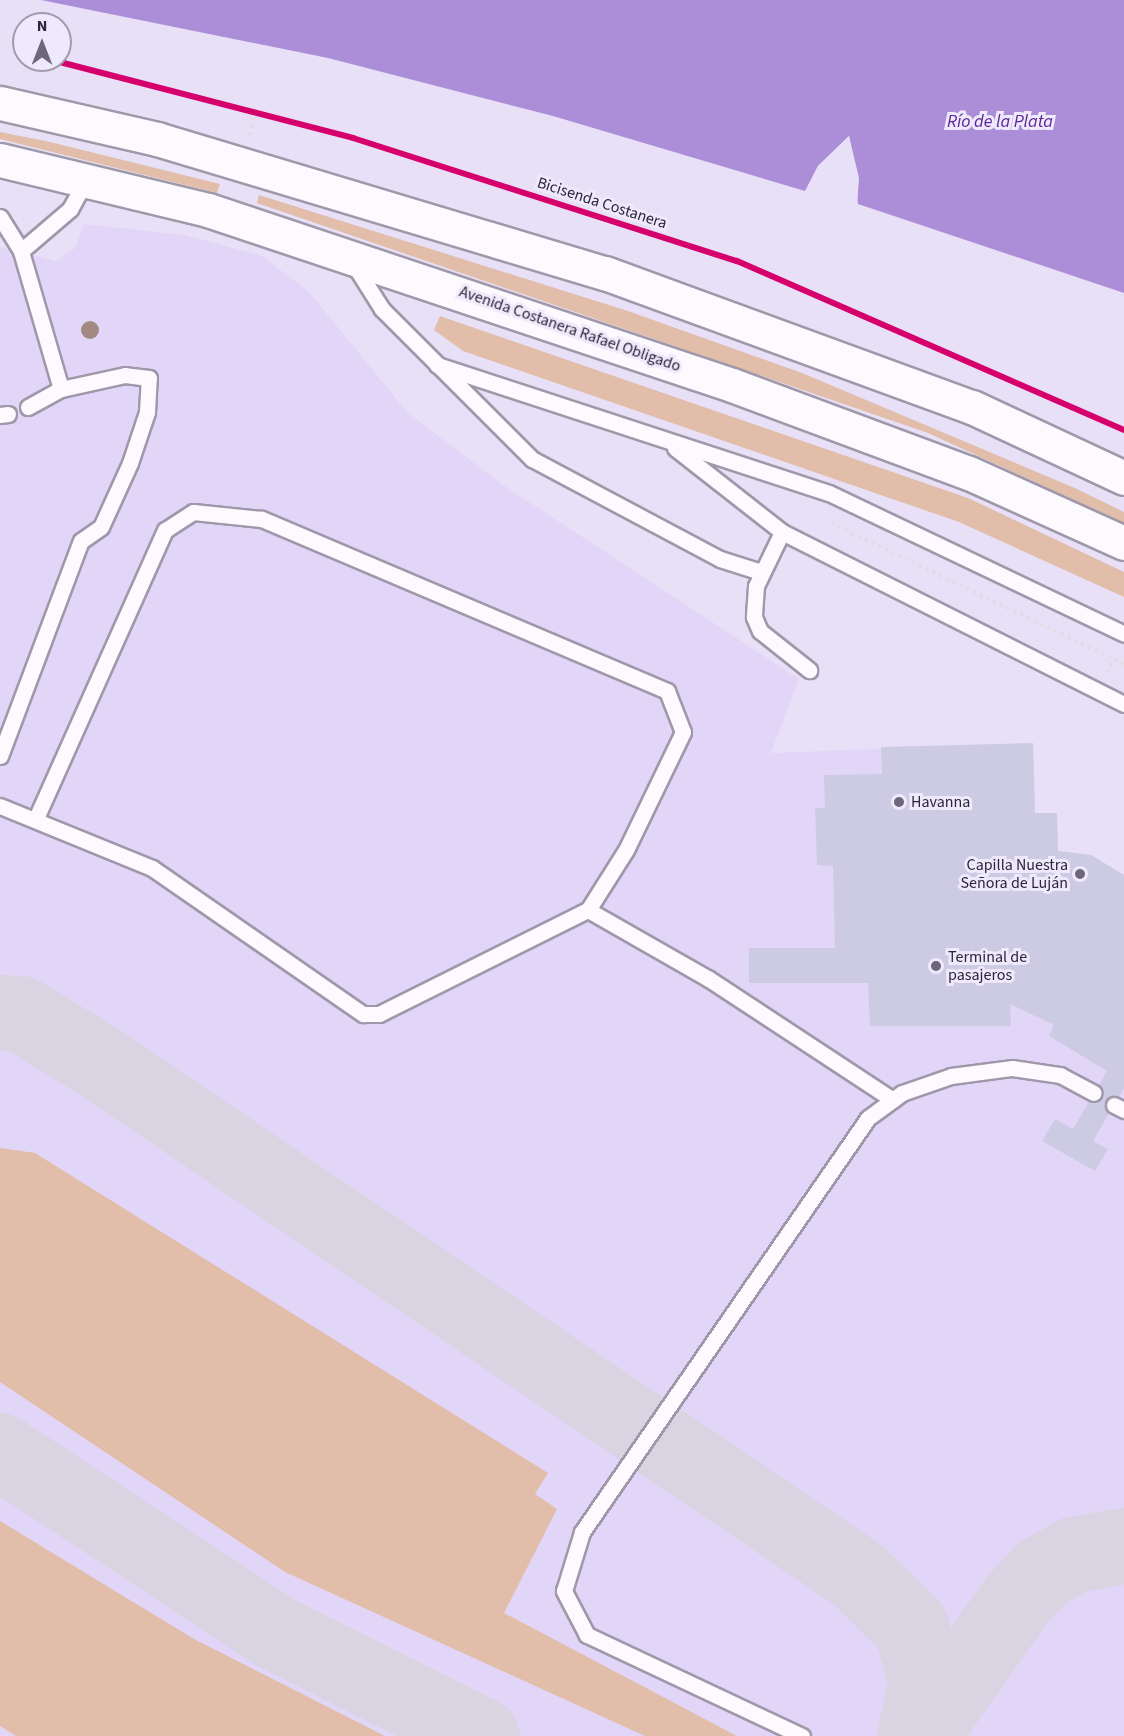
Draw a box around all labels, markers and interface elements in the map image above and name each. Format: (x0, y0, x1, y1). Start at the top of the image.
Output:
north arrow (12, 12, 72, 72)
text: N (37, 15, 47, 37)
water label: Río de la Plata (947, 111, 1053, 133)
street label: Bicisenda Costanera (535, 173, 669, 233)
street label: Avenida Costanera Rafael Obligado (457, 282, 683, 376)
place label: Havanna (911, 792, 970, 812)
marker: Havanna (892, 795, 906, 809)
place label: Capilla Nuestra Señora de Luján (961, 855, 1068, 893)
marker: Capilla Nuestra Señora de Luján (1073, 867, 1087, 881)
place label: Terminal de pasajeros (948, 947, 1027, 985)
marker: Terminal de pasajeros (929, 959, 943, 973)

